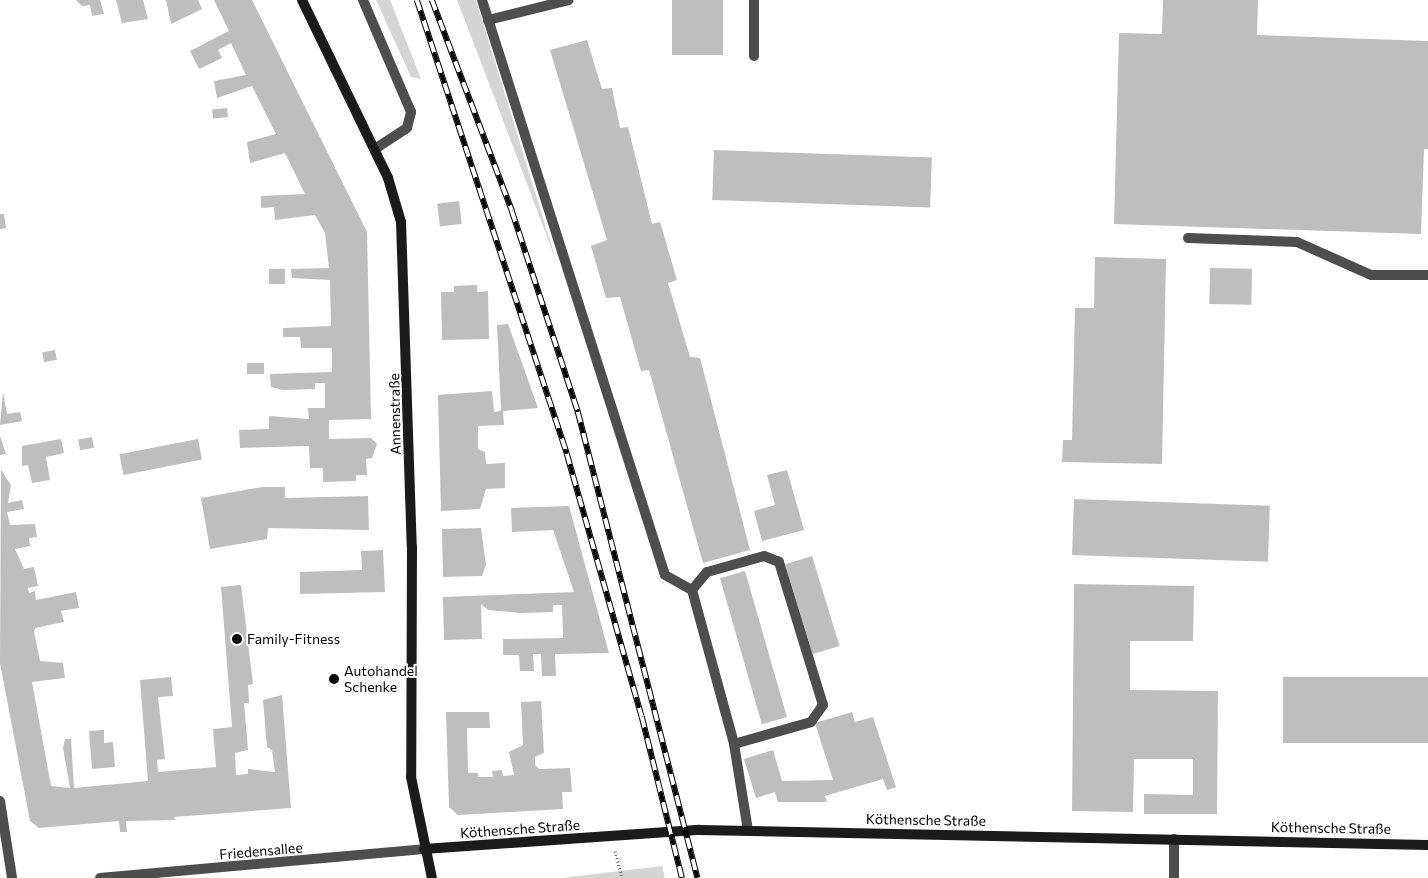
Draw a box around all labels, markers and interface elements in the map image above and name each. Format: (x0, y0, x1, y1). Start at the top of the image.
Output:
street label: Annenstraße (386, 373, 404, 455)
place label: Family-Fitness (247, 631, 340, 647)
marker: Family-Fitness (231, 633, 243, 645)
place label: Autohandel Schenke (344, 663, 418, 696)
marker: Autohandel Schenke (328, 673, 340, 685)
street label: Köthensche Straße (866, 811, 986, 829)
street label: Köthensche Straße (459, 816, 581, 842)
street label: Köthensche Straße (1271, 819, 1391, 837)
street label: Friedensallee (219, 839, 303, 863)

